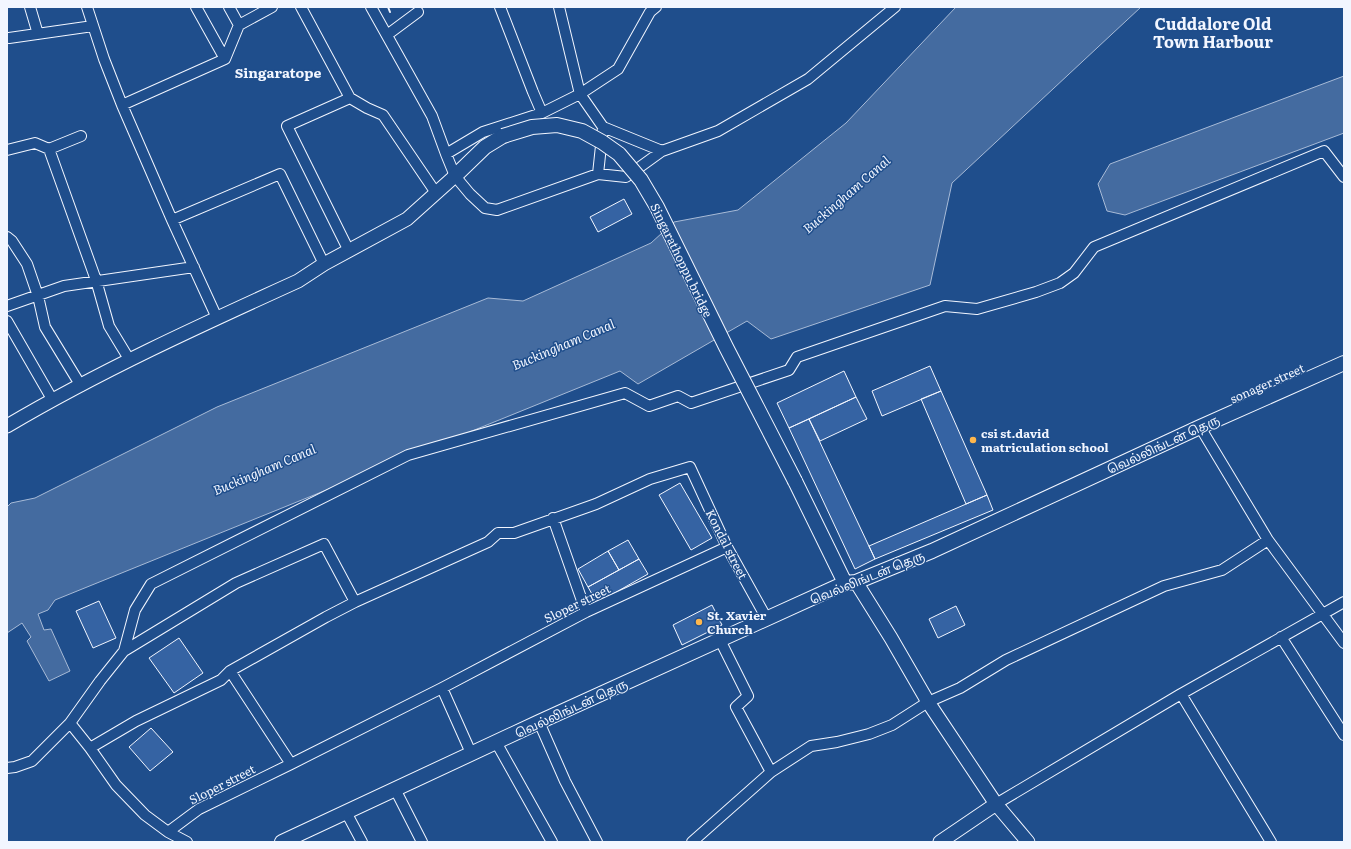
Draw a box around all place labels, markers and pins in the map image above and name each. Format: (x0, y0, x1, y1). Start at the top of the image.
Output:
place label: csi st.david matriculation school (981, 424, 1109, 456)
marker: csi st.david matriculation school (968, 435, 978, 445)
place label: St. Xavier Church (707, 606, 767, 638)
marker: St. Xavier Church (694, 617, 704, 627)

